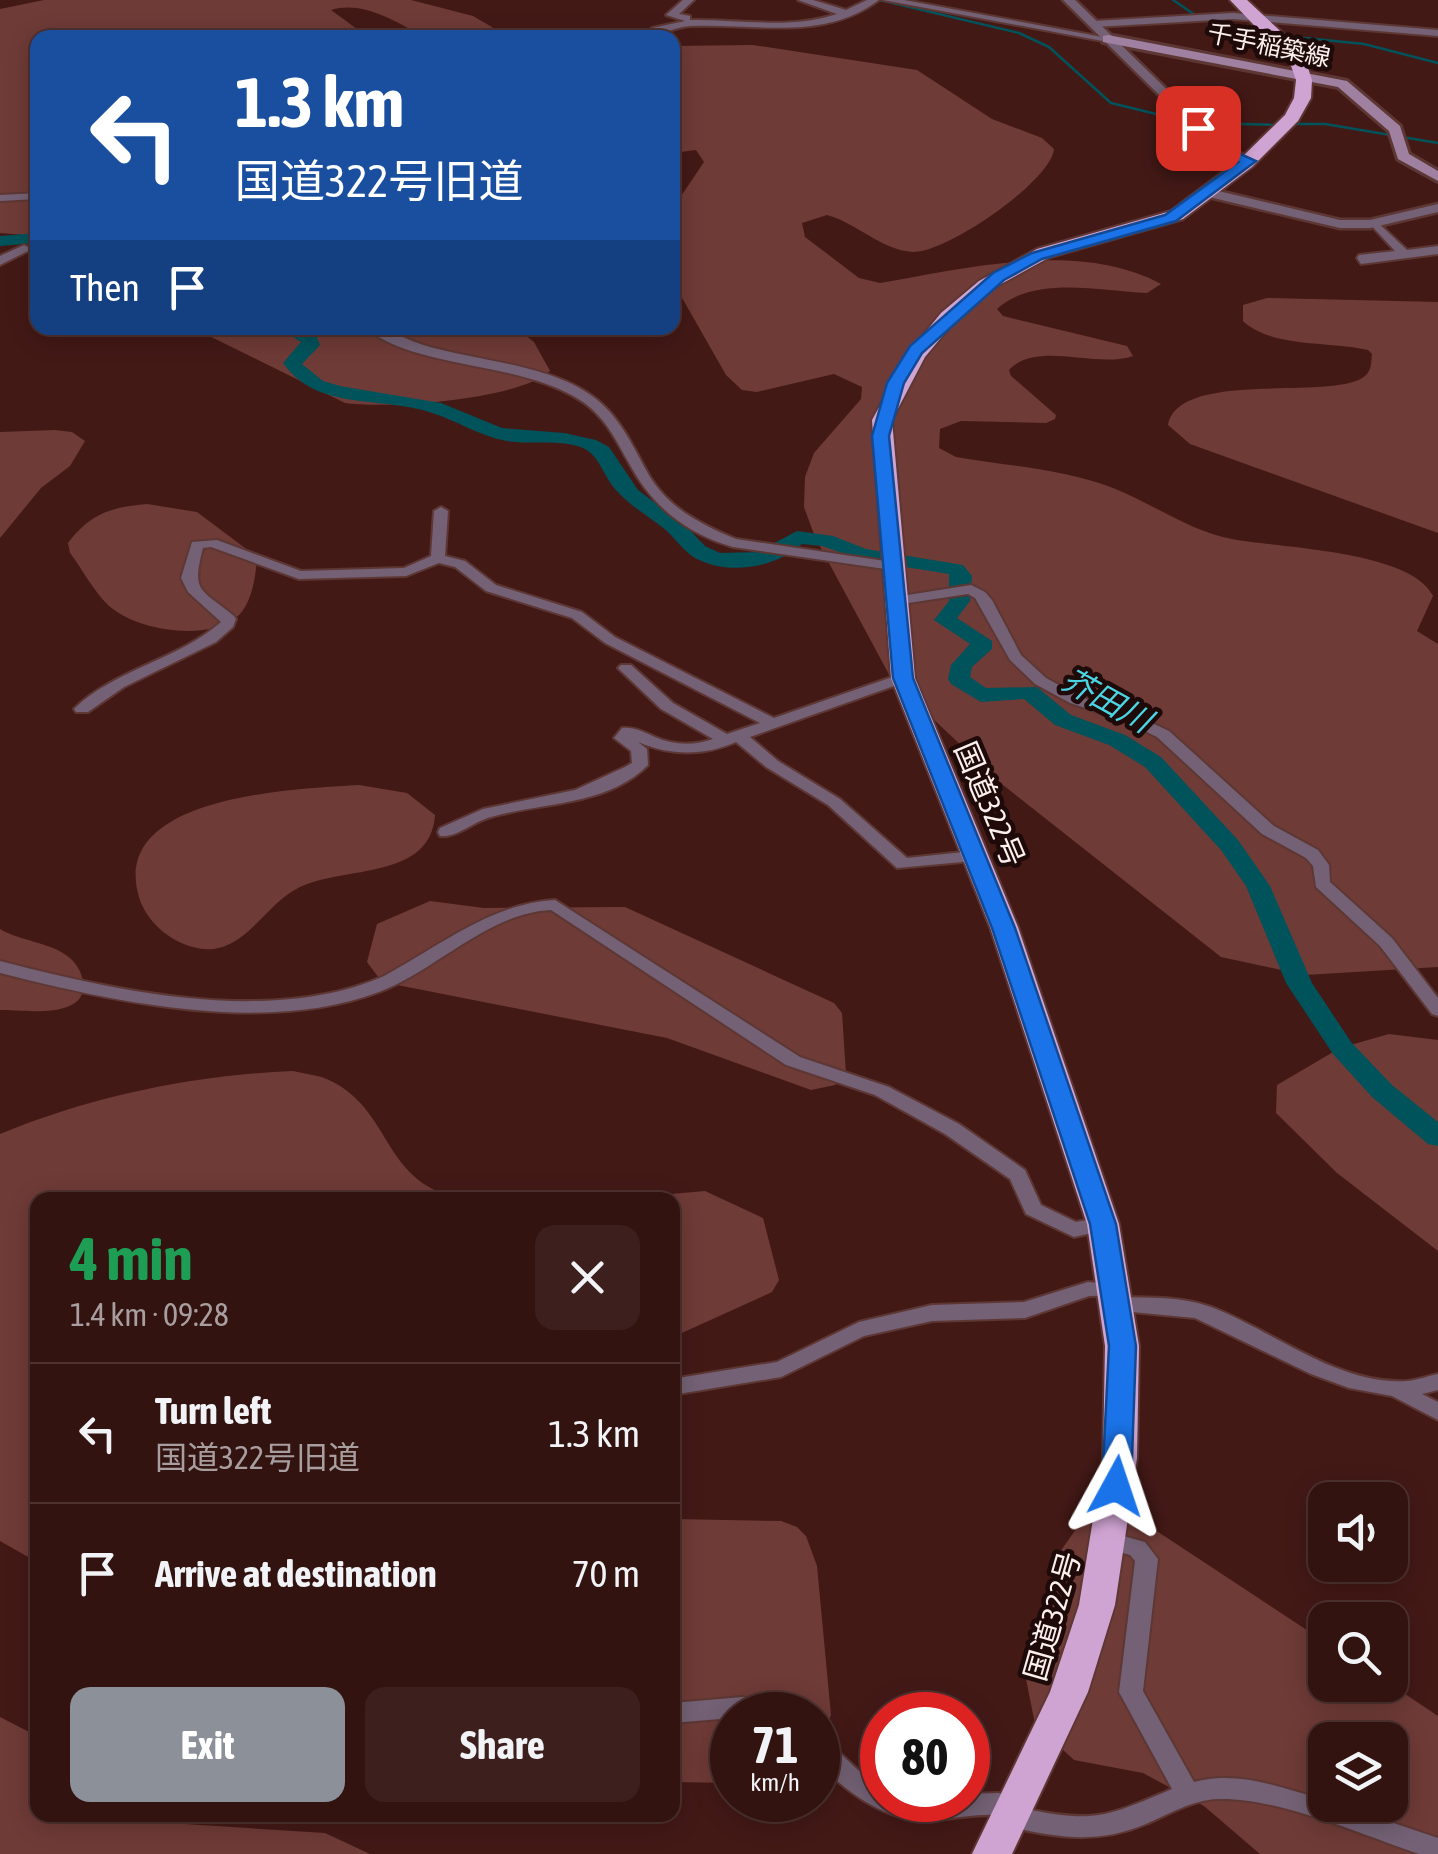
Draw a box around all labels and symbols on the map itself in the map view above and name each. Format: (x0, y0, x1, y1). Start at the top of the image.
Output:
street label: 千手稲築線 (1205, 18, 1333, 72)
pin (1156, 86, 1241, 171)
water label: 芥田川 (1056, 661, 1161, 741)
street label: 国道322号 (949, 736, 1031, 872)
position arrow (1064, 1434, 1168, 1538)
street label: 国道322号 (1017, 1548, 1087, 1684)
speed limit sign: 80 (860, 1692, 990, 1822)

